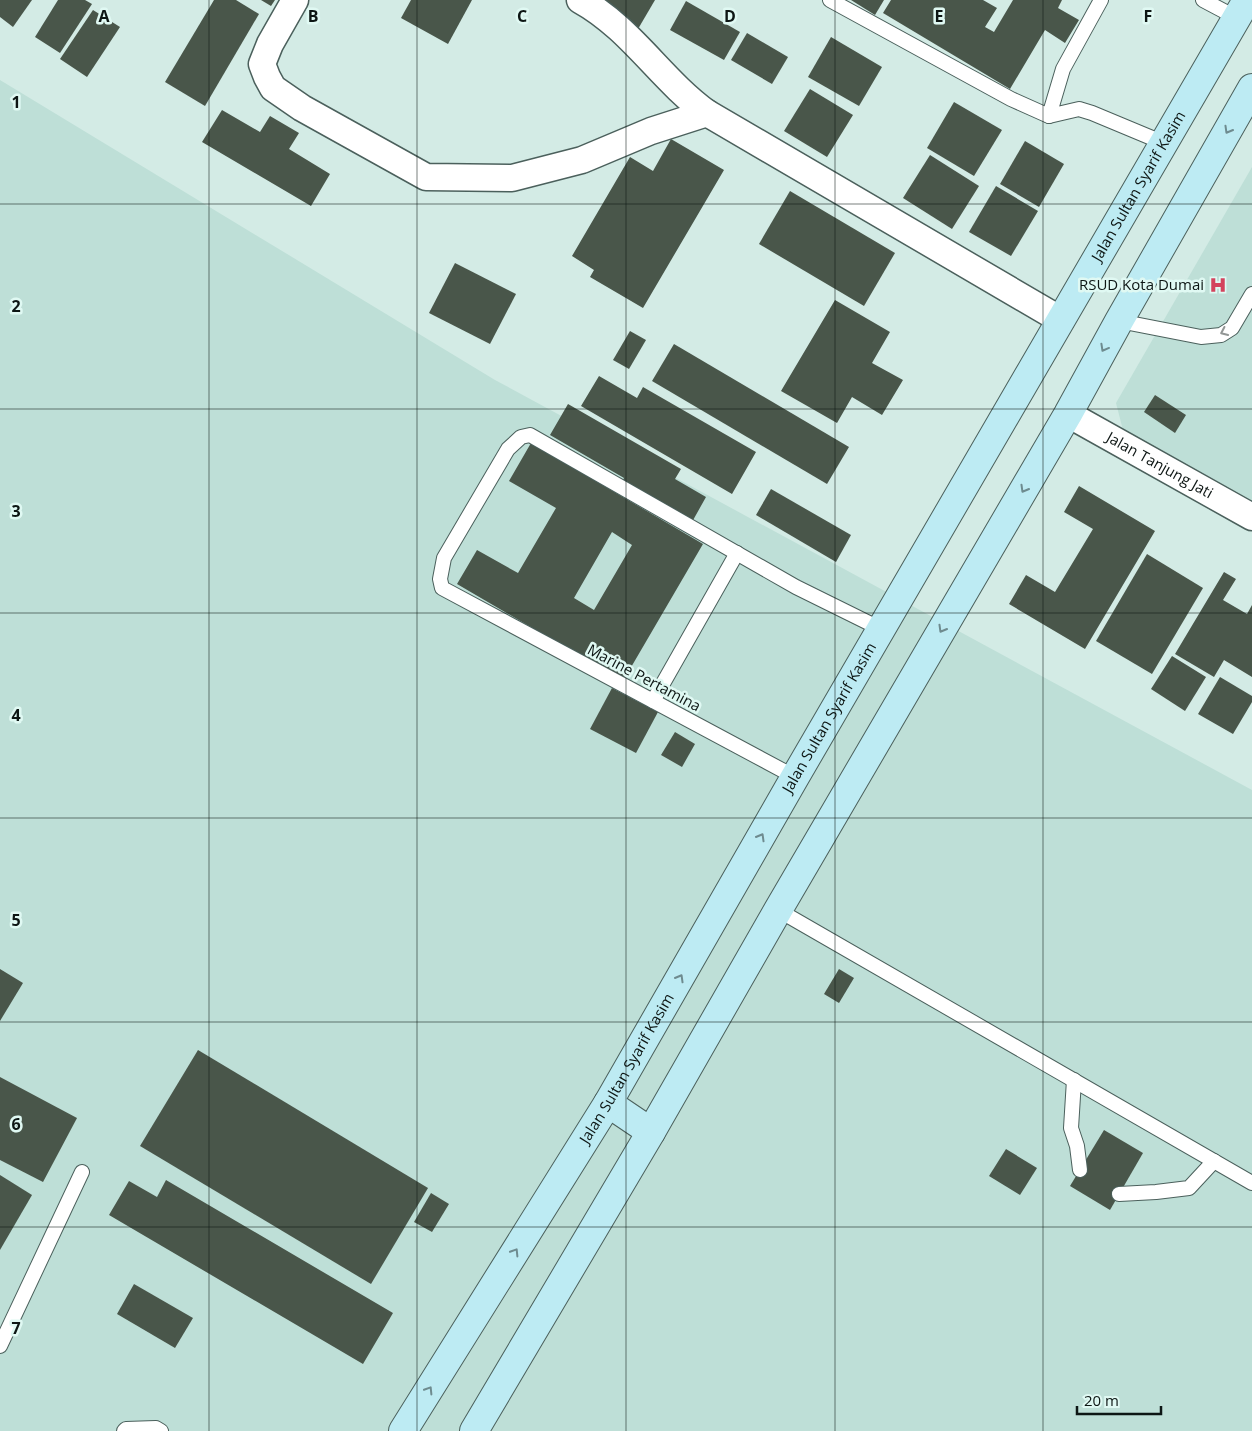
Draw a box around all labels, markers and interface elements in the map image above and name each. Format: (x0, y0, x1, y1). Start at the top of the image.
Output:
text: A (98, 5, 110, 27)
text: B (308, 5, 318, 27)
text: C (517, 5, 527, 27)
text: D (724, 5, 736, 27)
text: E (935, 5, 944, 27)
text: F (1144, 5, 1152, 27)
text: 1 (11, 91, 21, 113)
street label: Jalan Sultan Syarif Kasim (1085, 107, 1189, 266)
one-way arrow (1224, 125, 1234, 134)
place label: RSUD Kota Dumai (1079, 274, 1204, 294)
hospital icon: RSUD Kota Dumai (1208, 275, 1228, 295)
text: 2 (11, 295, 21, 317)
one-way arrow (1220, 325, 1229, 336)
one-way arrow (1100, 342, 1110, 351)
street label: Jalan Tanjung Jati (1101, 426, 1217, 502)
one-way arrow (1020, 484, 1030, 493)
text: 3 (11, 500, 21, 522)
one-way arrow (939, 624, 949, 633)
street label: Jalan Sultan Syarif Kasim (776, 638, 880, 798)
street label: Marine Pertamina (584, 639, 705, 715)
text: 4 (11, 704, 21, 726)
one-way arrow (754, 833, 764, 842)
text: 5 (11, 909, 21, 931)
one-way arrow (674, 974, 684, 983)
street label: Jalan Sultan Syarif Kasim (573, 989, 678, 1149)
text: 6 (11, 1113, 21, 1135)
one-way arrow (509, 1248, 518, 1258)
text: 7 (11, 1317, 21, 1339)
scale bar (1077, 1384, 1161, 1416)
one-way arrow (422, 1386, 432, 1395)
text: 20 m (1084, 1390, 1119, 1410)

